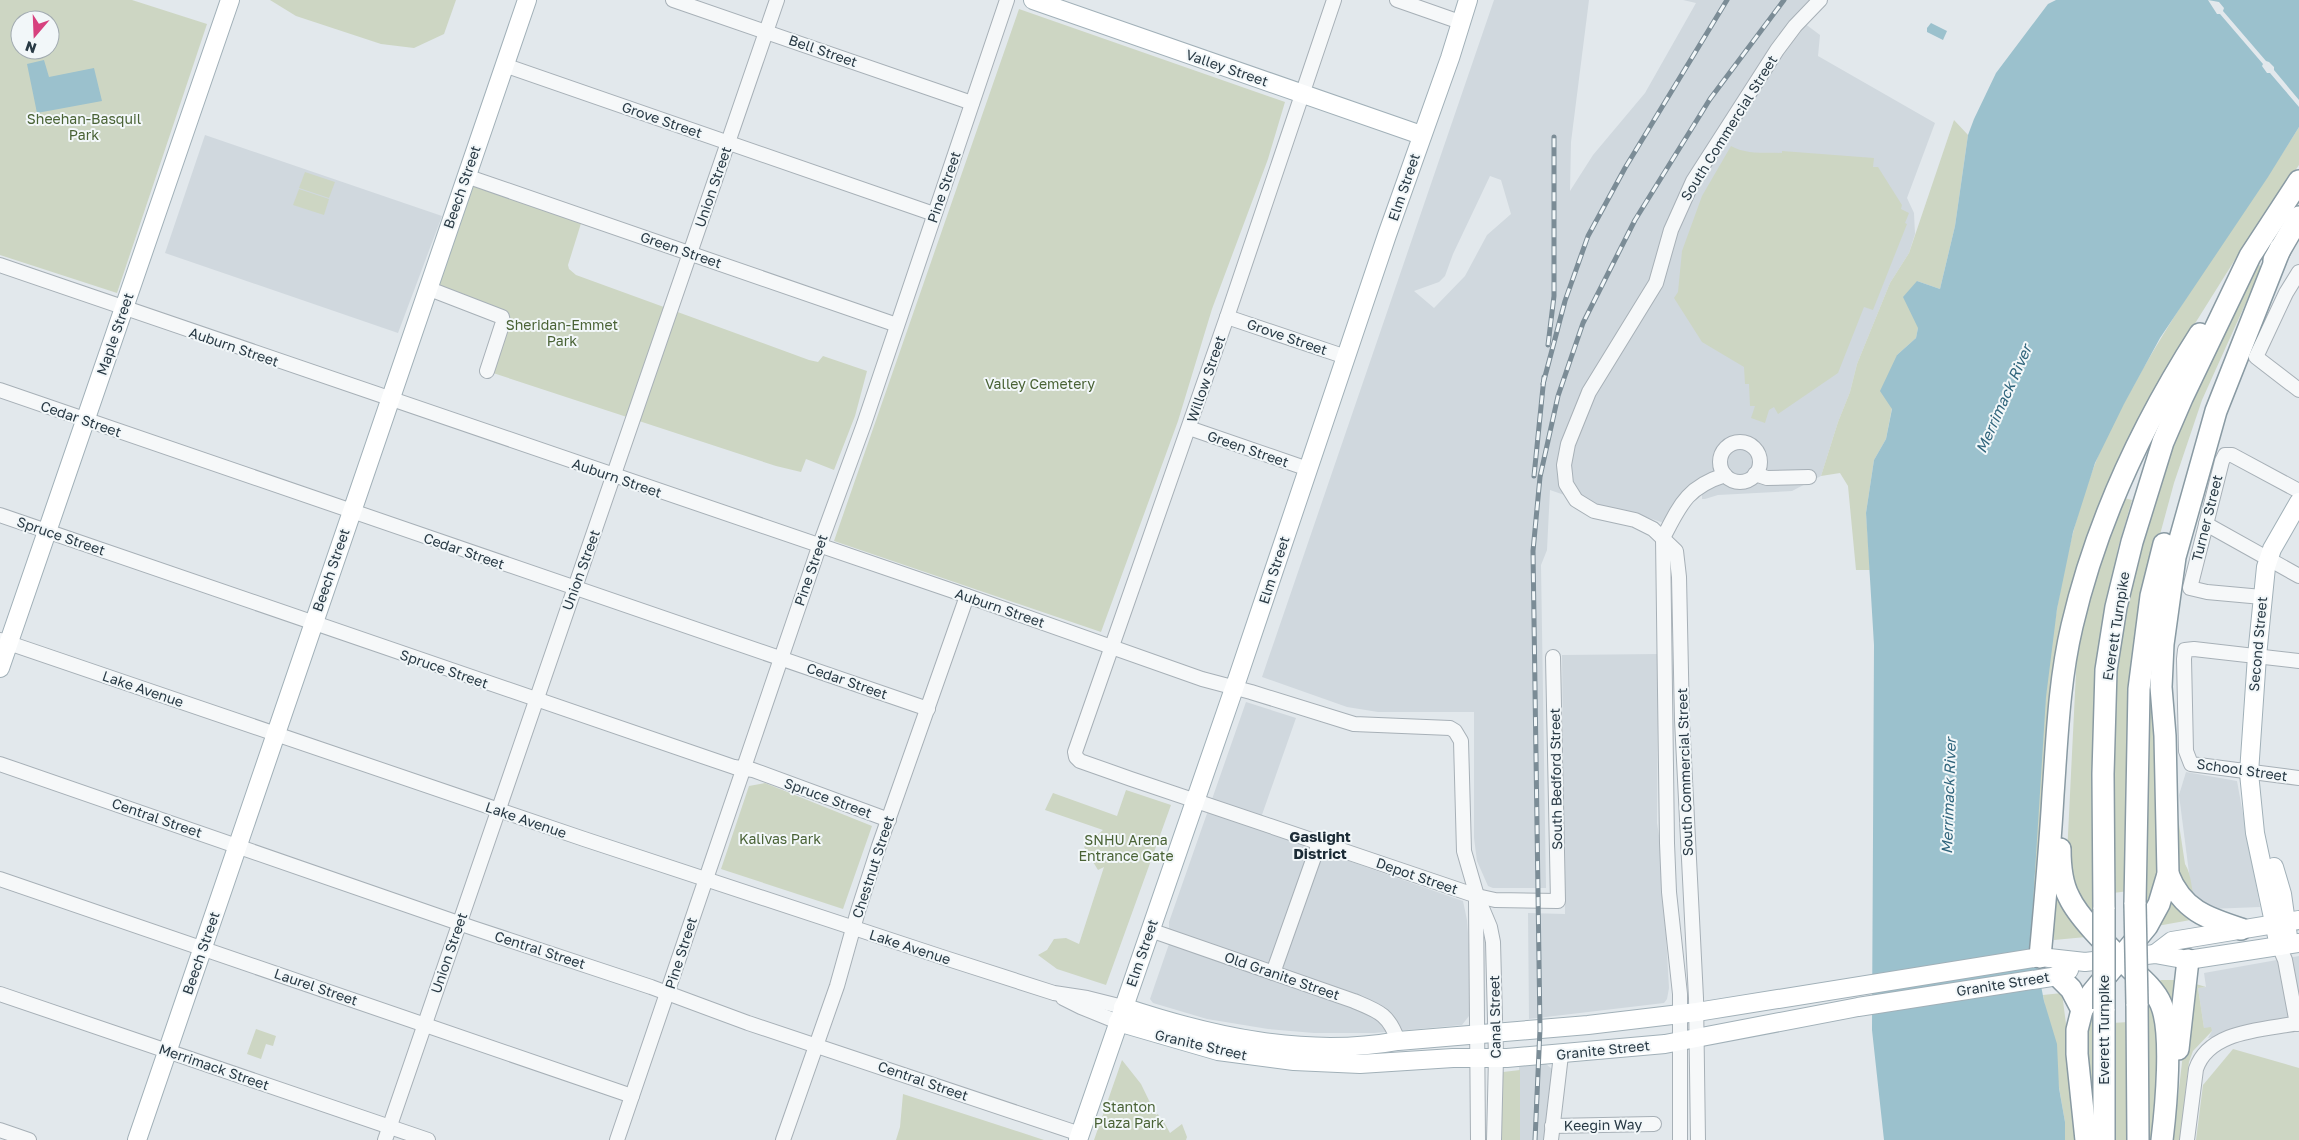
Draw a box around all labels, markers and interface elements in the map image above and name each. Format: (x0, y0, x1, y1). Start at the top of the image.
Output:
north arrow (10, 10, 60, 60)
street label: Bell Street (787, 31, 860, 70)
text: N (23, 38, 38, 58)
street label: Valley Street (1184, 46, 1271, 90)
street label: South Commercial Street (1677, 52, 1780, 204)
street label: Grove Street (620, 98, 705, 141)
park label: Sheehan-Basquil Park (27, 110, 141, 143)
street label: Beech Street (439, 143, 484, 231)
street label: Union Street (691, 144, 734, 230)
street label: Pine Street (923, 149, 964, 225)
street label: Elm Street (1384, 151, 1423, 223)
street label: Green Street (638, 228, 724, 271)
street label: Maple Street (92, 290, 137, 377)
street label: Grove Street (1245, 315, 1330, 358)
park label: Sheridan-Emmet Park (506, 316, 618, 349)
street label: Auburn Street (187, 323, 281, 370)
street label: Willow Street (1183, 333, 1228, 424)
water label: Merrimack River (1971, 340, 2036, 455)
park label: Valley Cemetery (985, 375, 1095, 392)
street label: Cedar Street (38, 397, 124, 440)
street label: Green Street (1205, 427, 1291, 470)
street label: Auburn Street (570, 454, 664, 501)
street label: Turner Street (2188, 473, 2225, 563)
street label: Spruce Street (15, 512, 108, 559)
street label: Beech Street (308, 526, 353, 614)
street label: Union Street (558, 527, 603, 612)
street label: Cedar Street (421, 529, 507, 572)
street label: Pine Street (790, 532, 831, 608)
street label: Elm Street (1255, 534, 1292, 606)
street label: Everett Turnpike (2098, 570, 2133, 682)
street label: Auburn Street (953, 584, 1047, 631)
street label: Second Street (2245, 596, 2270, 692)
street label: Spruce Street (398, 645, 491, 692)
street label: Cedar Street (804, 659, 890, 702)
street label: Lake Avenue (100, 667, 186, 710)
street label: South Commercial Street (1673, 688, 1696, 856)
street label: South Bedford Street (1546, 708, 1565, 850)
water label: Merrimack River (1937, 735, 1959, 854)
street label: School Street (2196, 755, 2289, 784)
street label: Spruce Street (782, 774, 874, 821)
street label: Central Street (110, 794, 205, 841)
street label: Lake Avenue (483, 798, 569, 841)
street label: Chestnut Street (848, 813, 897, 920)
district label: Gaslight District (1289, 827, 1351, 862)
park label: Kalivas Park (739, 830, 821, 847)
park label: SNHU Arena Entrance Gate (1078, 831, 1174, 864)
street label: Depot Street (1374, 854, 1460, 897)
street label: Beech Street (178, 909, 223, 997)
street label: Union Street (427, 910, 470, 996)
street label: Pine Street (661, 915, 700, 991)
street label: Elm Street (1122, 917, 1161, 989)
street label: Lake Avenue (867, 925, 953, 968)
street label: Central Street (493, 927, 588, 972)
street label: Old Granite Street (1222, 948, 1342, 1003)
street label: Laurel Street (272, 964, 360, 1009)
street label: Granite Street (1955, 968, 2051, 999)
street label: Canal Street (1485, 975, 1504, 1059)
street label: Everett Turnpike (2095, 975, 2112, 1085)
street label: Granite Street (1153, 1026, 1249, 1063)
street label: Granite Street (1555, 1036, 1651, 1063)
street label: Merrimack Street (157, 1040, 272, 1093)
street label: Central Street (876, 1057, 971, 1104)
park label: Stanton Plaza Park (1094, 1098, 1164, 1131)
street label: Keegin Way (1564, 1115, 1643, 1134)

